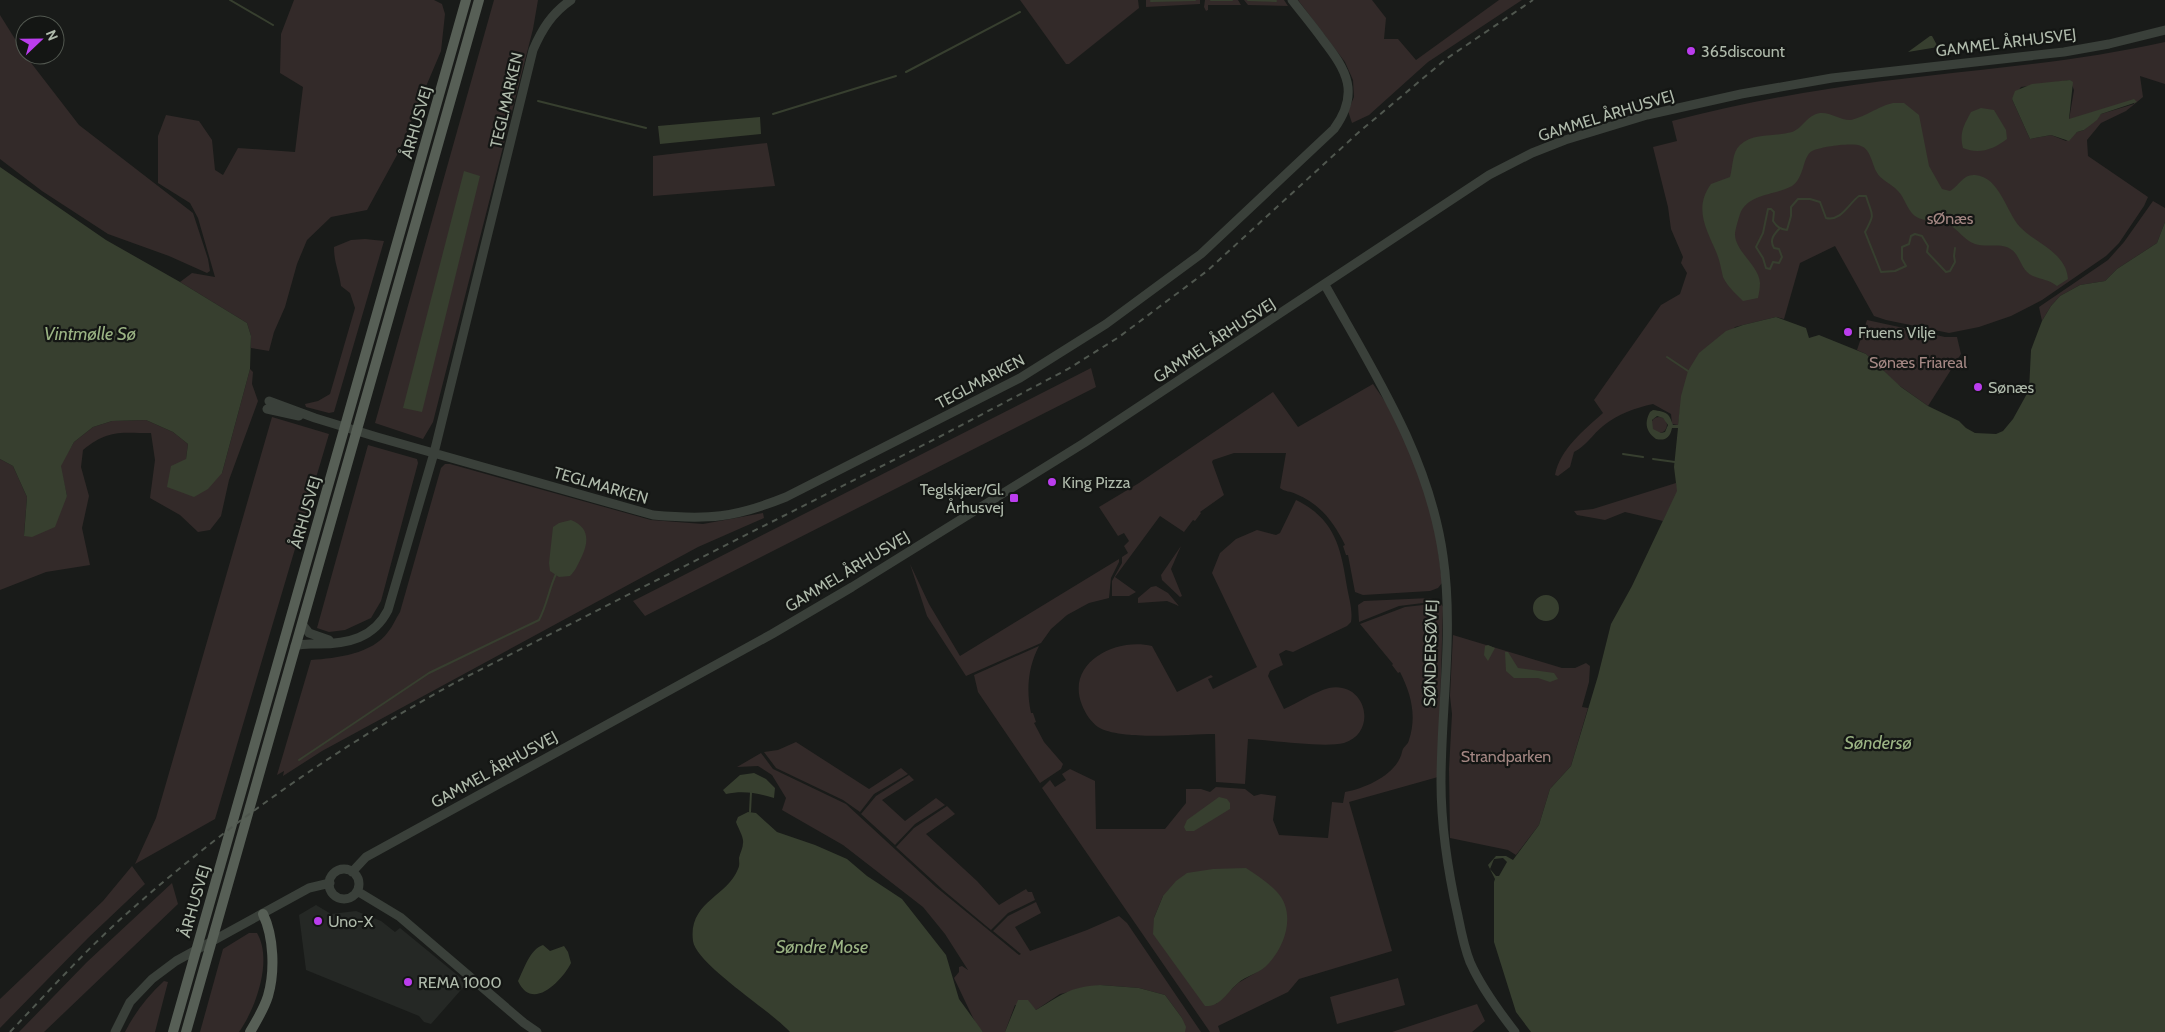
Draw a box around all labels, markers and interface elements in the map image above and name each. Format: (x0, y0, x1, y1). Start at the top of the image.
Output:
north arrow (15, 15, 65, 65)
street label: GAMMEL ÅRHUSVEJ (1935, 24, 2077, 61)
text: N (42, 27, 62, 43)
place label: 365discount (1701, 42, 1785, 61)
marker: 365discount (1685, 45, 1697, 57)
street label: TEGLMARKEN (486, 50, 527, 150)
street label: ÅRHUSVEJ (397, 84, 436, 161)
street label: GAMMEL ÅRHUSVEJ (1536, 86, 1677, 145)
park label: sØnæs (1927, 209, 1974, 228)
street label: GAMMEL ÅRHUSVEJ (1150, 294, 1279, 387)
water label: Vintmølle Sø (44, 323, 137, 345)
place label: Fruens Vilje (1858, 323, 1936, 342)
marker: Fruens Vilje (1842, 326, 1854, 338)
street label: TEGLMARKEN (933, 350, 1028, 413)
park label: Sønæs Friareal (1869, 353, 1967, 372)
place label: Sønæs (1988, 378, 2035, 397)
marker: Sønæs (1972, 381, 1984, 393)
street label: TEGLMARKEN (551, 463, 650, 508)
place label: King Pizza (1062, 473, 1131, 492)
street label: ÅRHUSVEJ (286, 474, 325, 551)
marker: King Pizza (1046, 476, 1058, 488)
place label: Teglskjær/Gl. Århusvej (920, 480, 1004, 517)
marker: Teglskjær/Gl. Århusvej (1008, 492, 1020, 504)
street label: GAMMEL ÅRHUSVEJ (782, 527, 913, 616)
street label: SØNDERSØVEJ (1420, 599, 1441, 707)
street label: GAMMEL ÅRHUSVEJ (428, 727, 561, 812)
water label: Søndersø (1844, 732, 1913, 754)
park label: Strandparken (1461, 747, 1551, 766)
street label: ÅRHUSVEJ (175, 863, 214, 940)
place label: Uno-X (328, 912, 374, 931)
marker: Uno-X (312, 915, 324, 927)
water label: Søndre Mose (776, 936, 868, 958)
place label: REMA 1000 (418, 973, 502, 992)
marker: REMA 1000 (402, 976, 414, 988)

